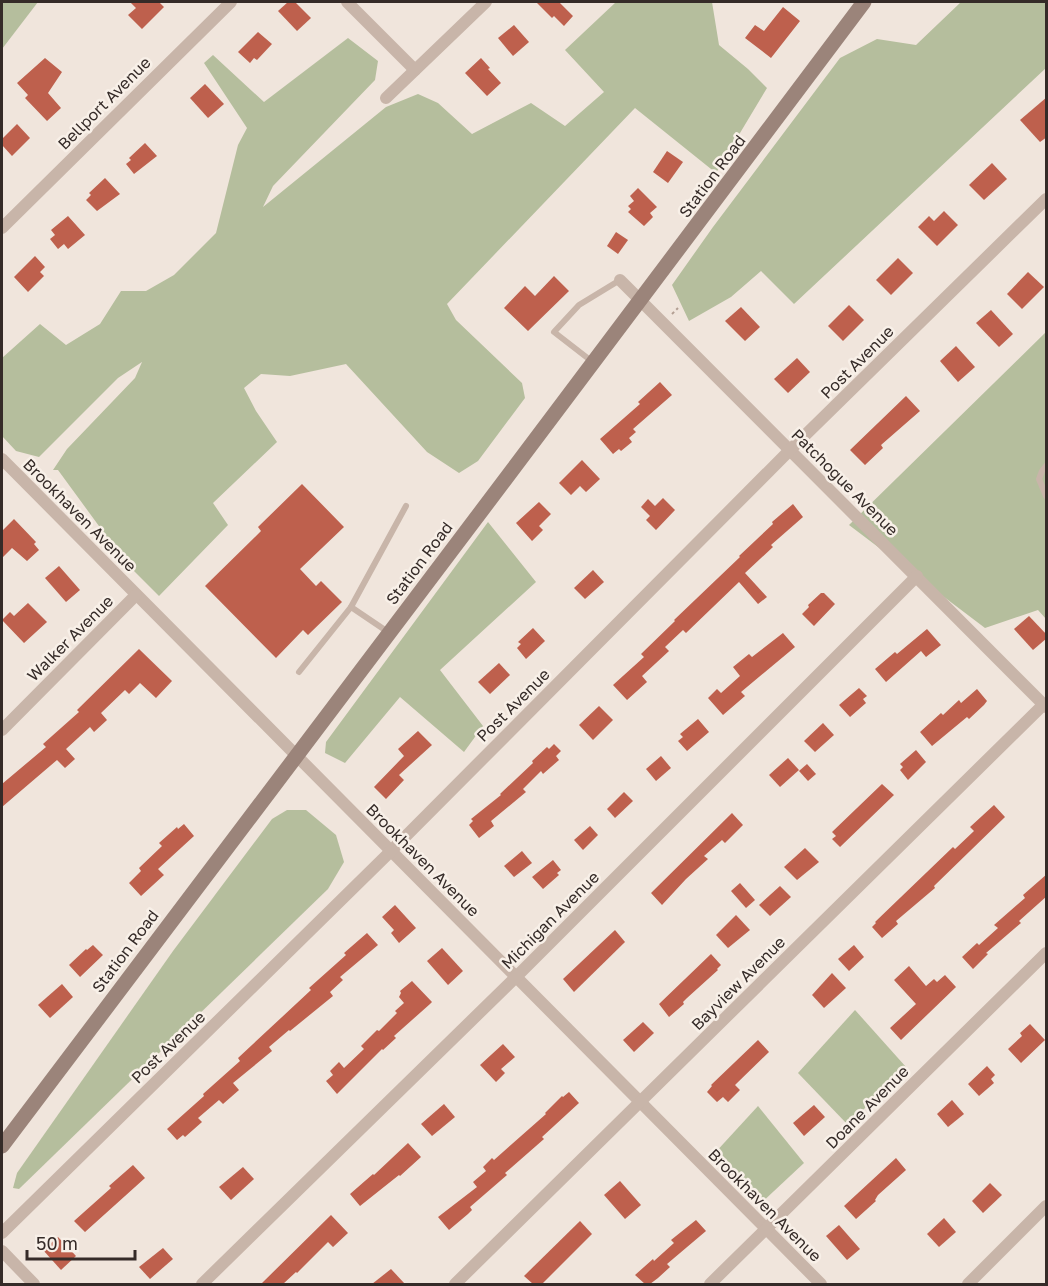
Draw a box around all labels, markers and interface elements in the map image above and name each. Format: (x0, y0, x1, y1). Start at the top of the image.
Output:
street label: Bellport Avenue (53, 52, 155, 154)
street label: Station Road (674, 131, 750, 221)
street label: Post Avenue (816, 321, 898, 403)
street label: Patchogue Avenue (787, 424, 903, 540)
street label: Brookhaven Avenue (19, 454, 141, 576)
street label: Station Road (381, 518, 457, 608)
street label: Walker Avenue (23, 591, 117, 685)
street label: Post Avenue (472, 664, 554, 746)
street label: Brookhaven Avenue (362, 799, 484, 921)
street label: Michigan Avenue (497, 867, 603, 973)
street label: Station Road (87, 906, 163, 996)
street label: Bayview Avenue (687, 932, 789, 1034)
street label: Post Avenue (127, 1007, 209, 1087)
street label: Doane Avenue (821, 1061, 913, 1153)
street label: Brookhaven Avenue (704, 1144, 826, 1266)
scale bar (27, 1223, 135, 1261)
text: 50 m (36, 1232, 78, 1254)

